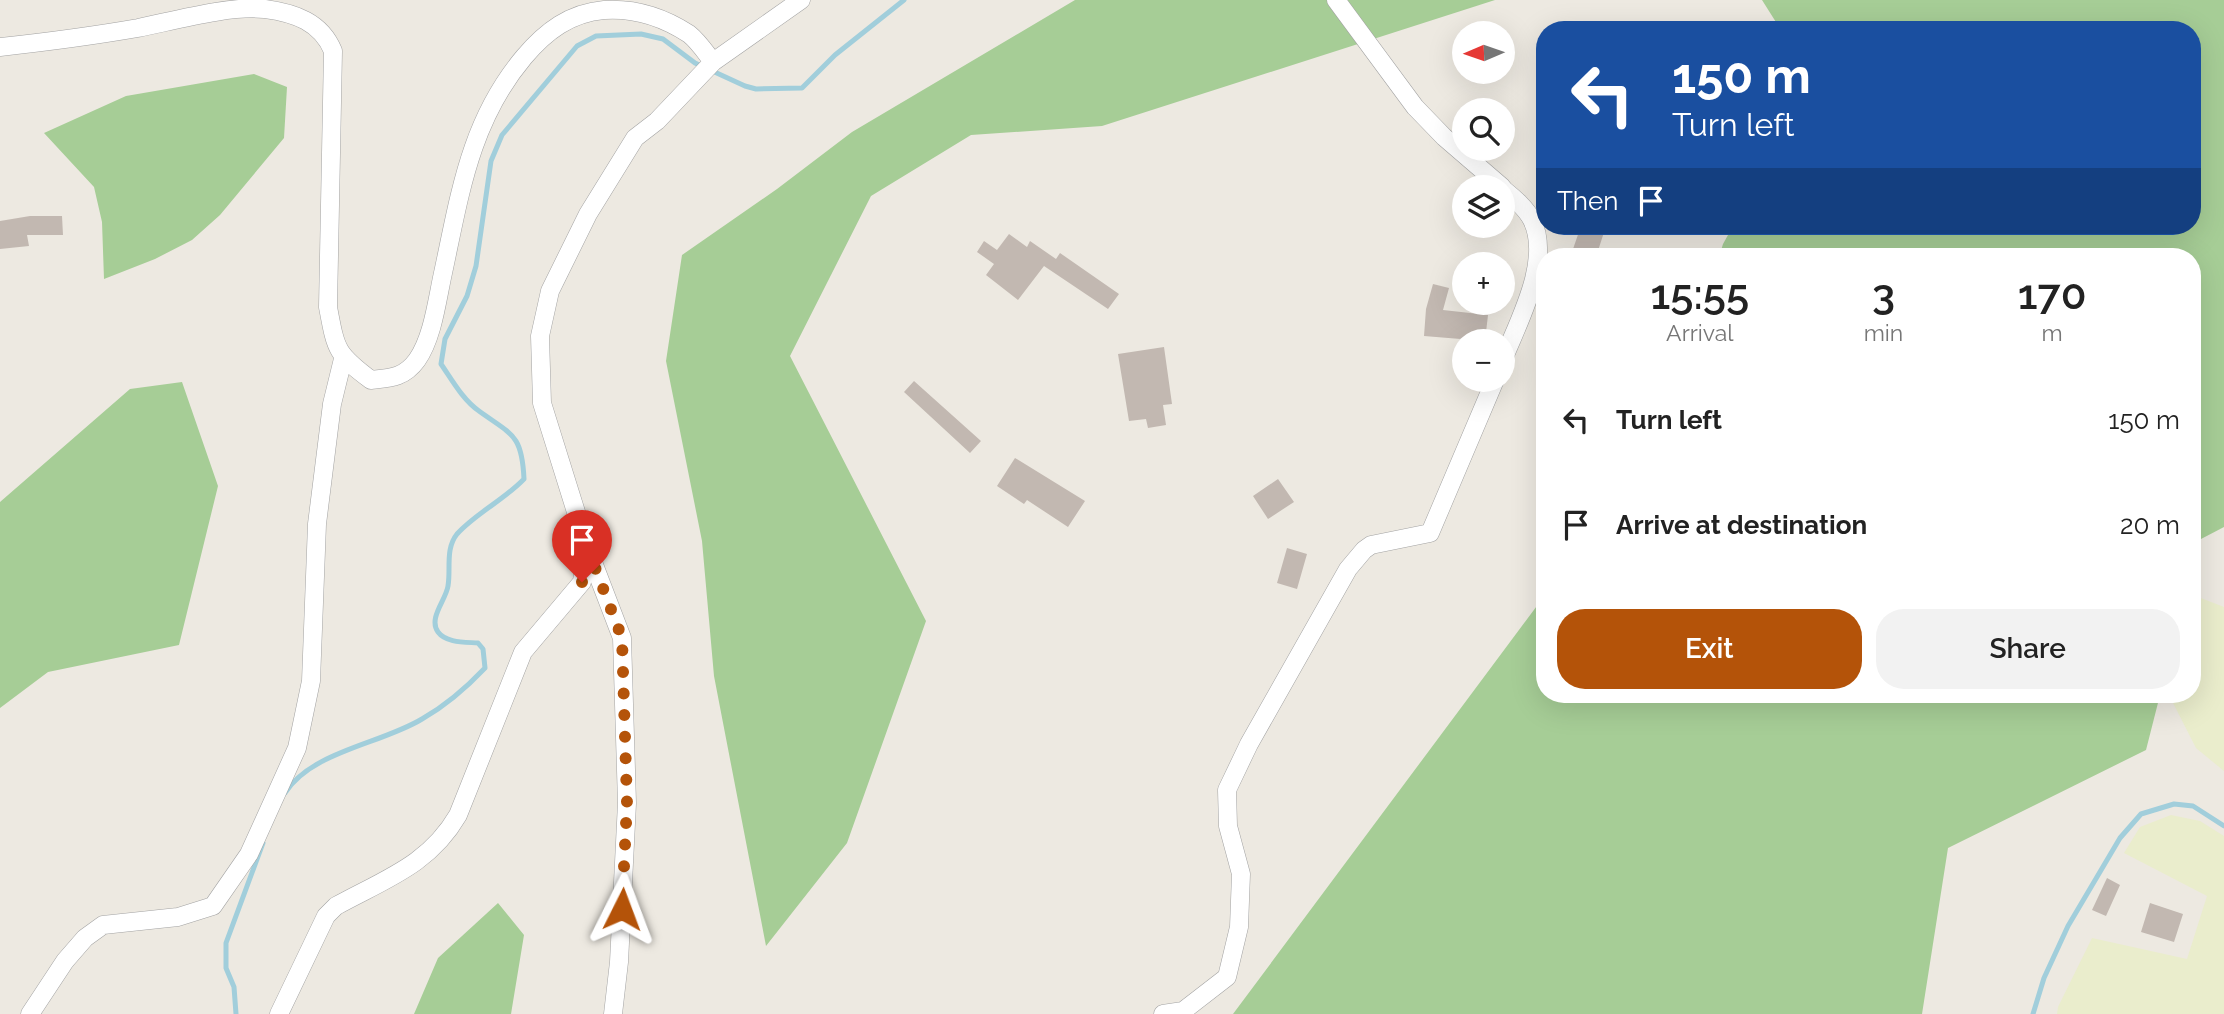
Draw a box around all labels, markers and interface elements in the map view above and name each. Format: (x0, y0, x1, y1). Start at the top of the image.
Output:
north arrow (1452, 21, 1516, 84)
map controls (1452, 21, 1515, 392)
text: 150 m (1672, 47, 1811, 104)
icon: left (1557, 49, 1648, 140)
button: search (1452, 98, 1515, 161)
text: Turn left (1672, 106, 1794, 143)
button: layers (1452, 175, 1515, 238)
icon: arrive (1632, 182, 1670, 220)
text: Then (1557, 186, 1618, 216)
button: + (1452, 252, 1515, 315)
text: 15:55 (1651, 270, 1749, 319)
text: 3 (1872, 270, 1895, 319)
text: 170 (2018, 270, 2086, 319)
text: Arrival (1666, 319, 1734, 346)
text: min (1864, 319, 1903, 346)
text: m (2042, 319, 2063, 346)
button: − (1452, 329, 1515, 392)
icon: left (1557, 401, 1595, 439)
text: Turn left (1616, 405, 1722, 435)
text: 150 m (2108, 405, 2180, 435)
icon: arrive (1557, 506, 1595, 544)
pin (552, 510, 612, 582)
text: Arrive at destination (1616, 510, 1867, 540)
text: 20 m (2120, 510, 2180, 540)
icon: arrive (563, 521, 601, 559)
button: Exit (1557, 609, 1862, 689)
button: Share (1876, 609, 2180, 689)
position arrow (585, 872, 659, 946)

